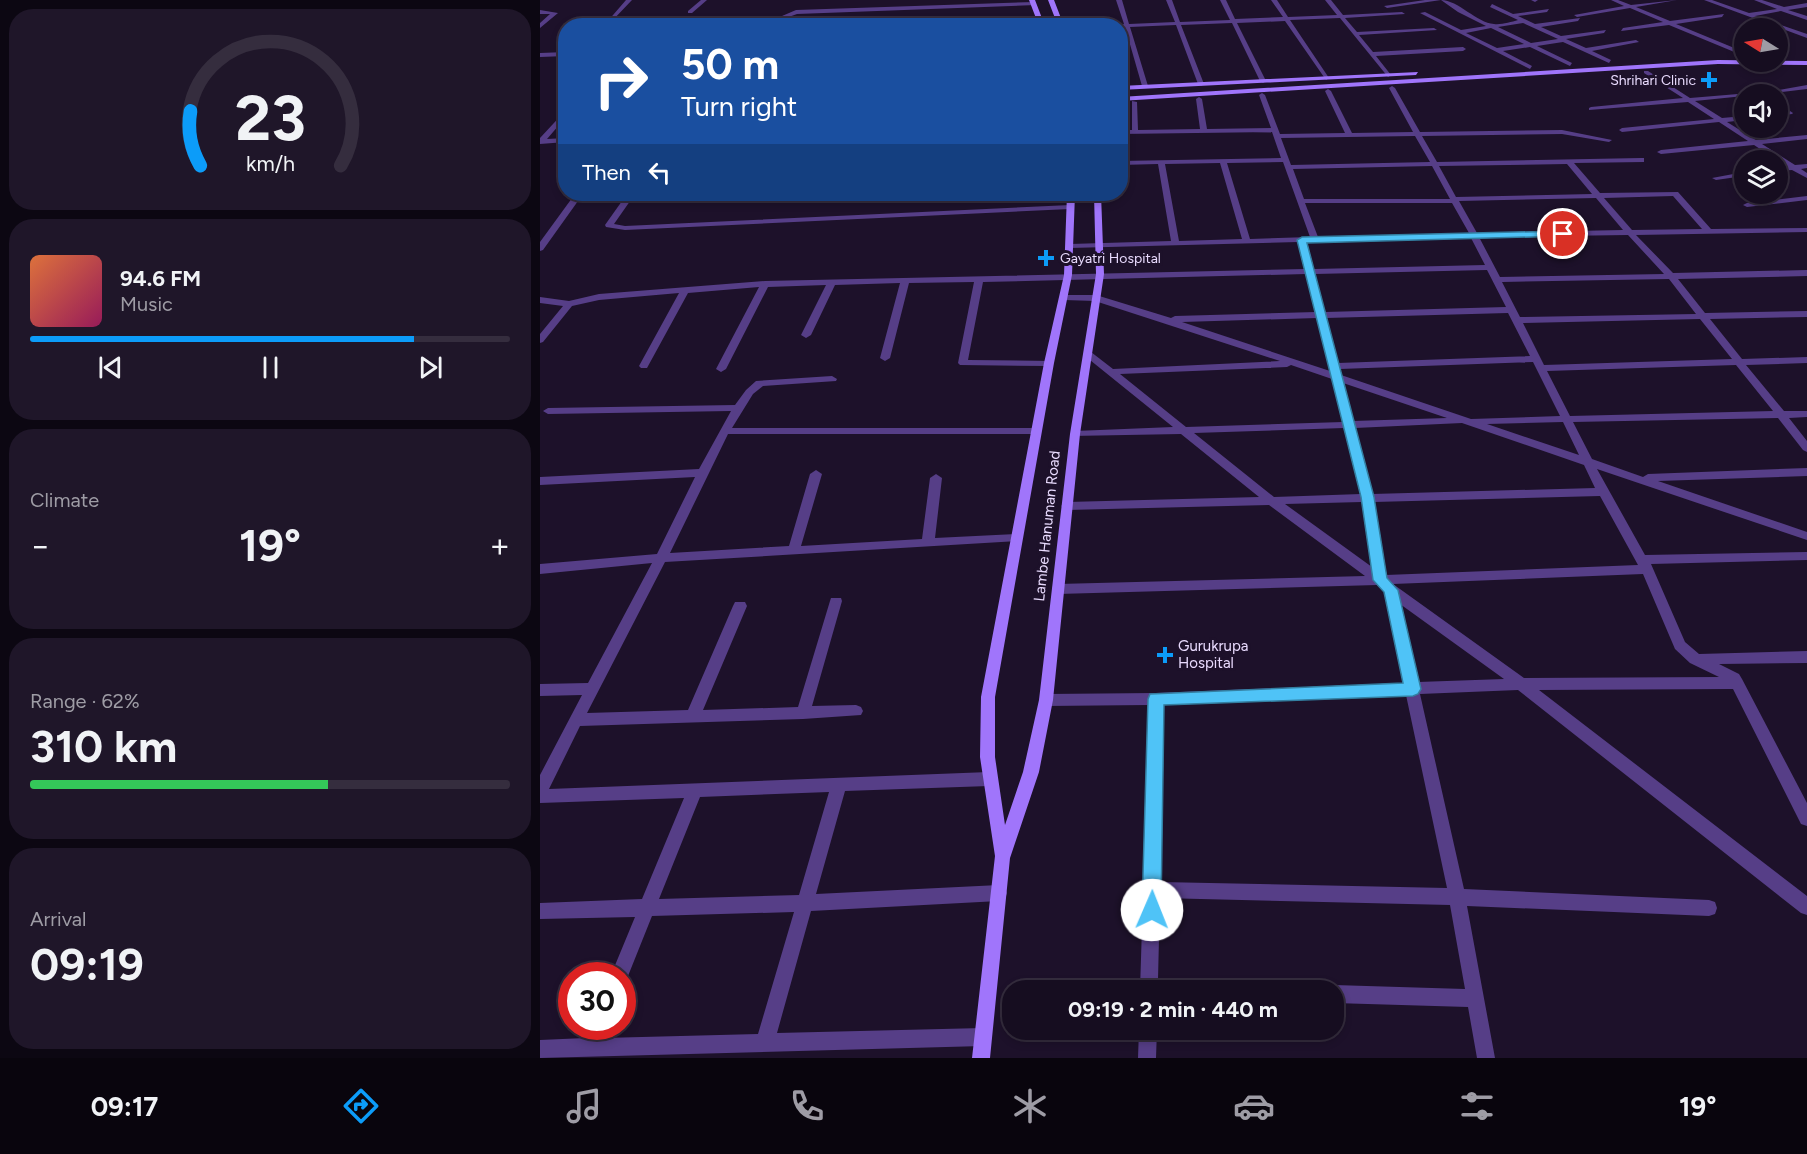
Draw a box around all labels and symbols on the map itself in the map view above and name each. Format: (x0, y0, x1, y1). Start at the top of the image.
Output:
north arrow (1734, 18, 1788, 72)
marker: Shrihari Clinic (1700, 71, 1718, 89)
place label: Shrihari Clinic (1610, 72, 1696, 89)
pin (1537, 208, 1588, 259)
marker: Gayatri Hospital (1037, 249, 1055, 267)
place label: Gayatri Hospital (1060, 250, 1161, 267)
street label: Lambe Hanuman Road (1030, 450, 1064, 602)
place label: Gurukrupa Hospital (1178, 637, 1248, 672)
marker: Gurukrupa Hospital (1156, 646, 1174, 664)
position arrow (1120, 878, 1184, 942)
speed limit sign: 30 (558, 962, 636, 1040)

